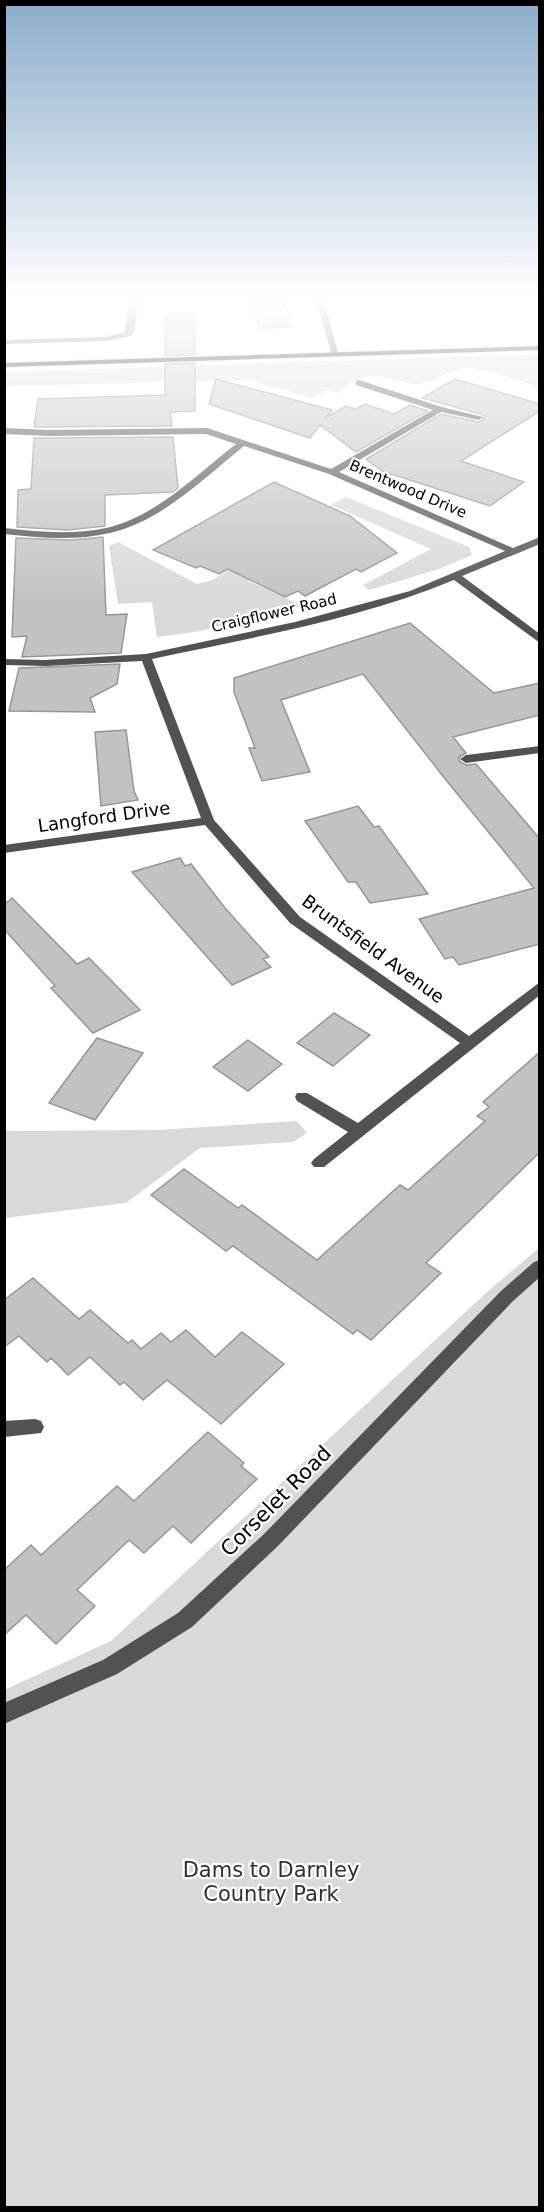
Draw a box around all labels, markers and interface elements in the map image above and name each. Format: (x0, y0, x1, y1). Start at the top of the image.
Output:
street label: Brentwood Drive (347, 456, 469, 522)
street label: Craigflower Road (210, 590, 338, 636)
street label: Langford Drive (36, 797, 171, 836)
street label: Bruntsfield Avenue (298, 890, 448, 1007)
street label: Corselet Road (216, 1441, 336, 1561)
park label: Dams to Darnley Country Park (183, 1858, 359, 1906)

